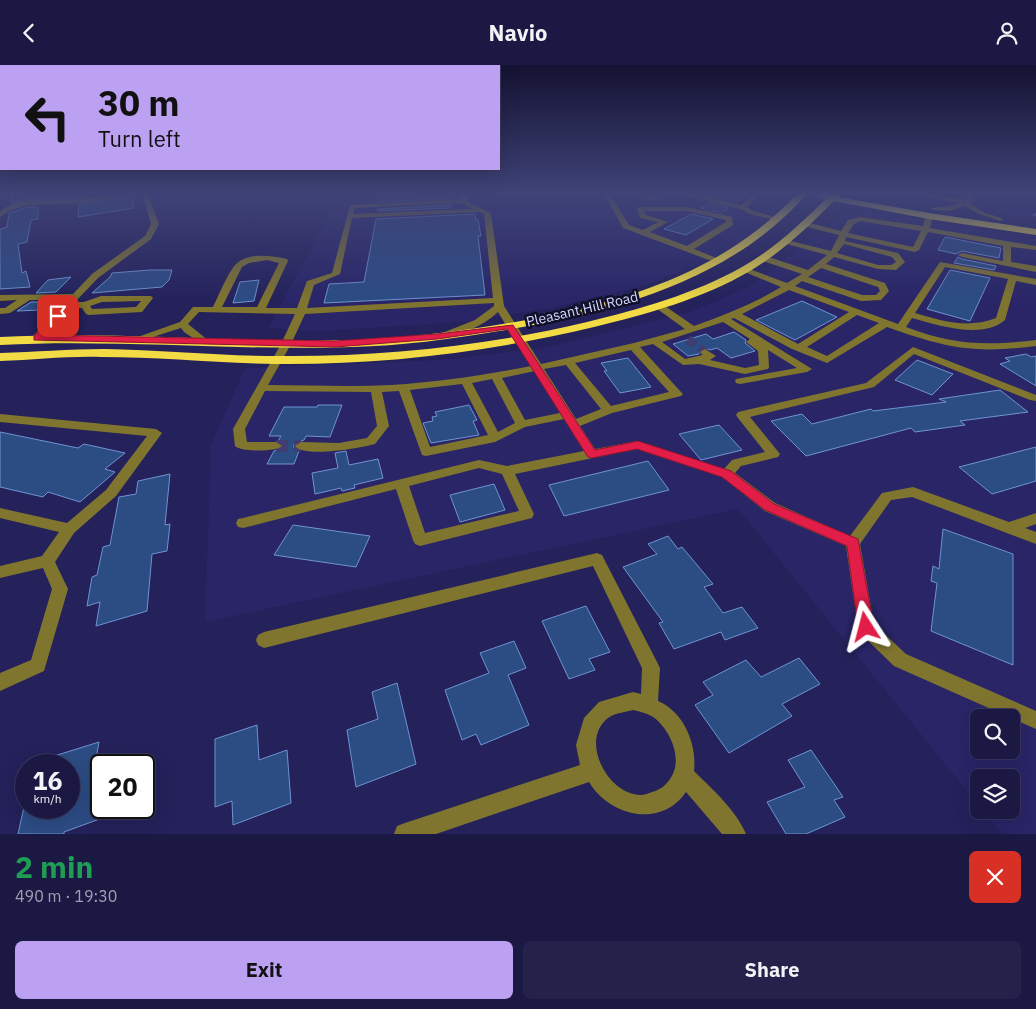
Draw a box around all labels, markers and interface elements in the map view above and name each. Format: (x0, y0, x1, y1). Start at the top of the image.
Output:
text: Navio (489, 18, 547, 47)
icon: back (15, 19, 43, 47)
icon: person (993, 19, 1021, 47)
text: 30 m (98, 80, 180, 126)
icon: left (15, 85, 80, 150)
text: Turn left (98, 124, 181, 153)
street label: Pleasant Hill Road (524, 287, 640, 331)
pin (37, 295, 79, 337)
icon: arrive (44, 302, 72, 330)
position arrow (839, 600, 891, 652)
map controls (970, 709, 1020, 819)
button: search (970, 709, 1020, 759)
speed limit sign: 20 (90, 754, 155, 819)
text: 16 (32, 764, 63, 797)
button: layers (970, 769, 1020, 819)
text: km/h (33, 791, 62, 806)
text: 2 min (15, 847, 93, 886)
button: close (969, 851, 1021, 903)
text: 490 m · 19:30 (15, 886, 117, 906)
button: Exit (15, 941, 513, 999)
button: Share (523, 941, 1021, 999)

